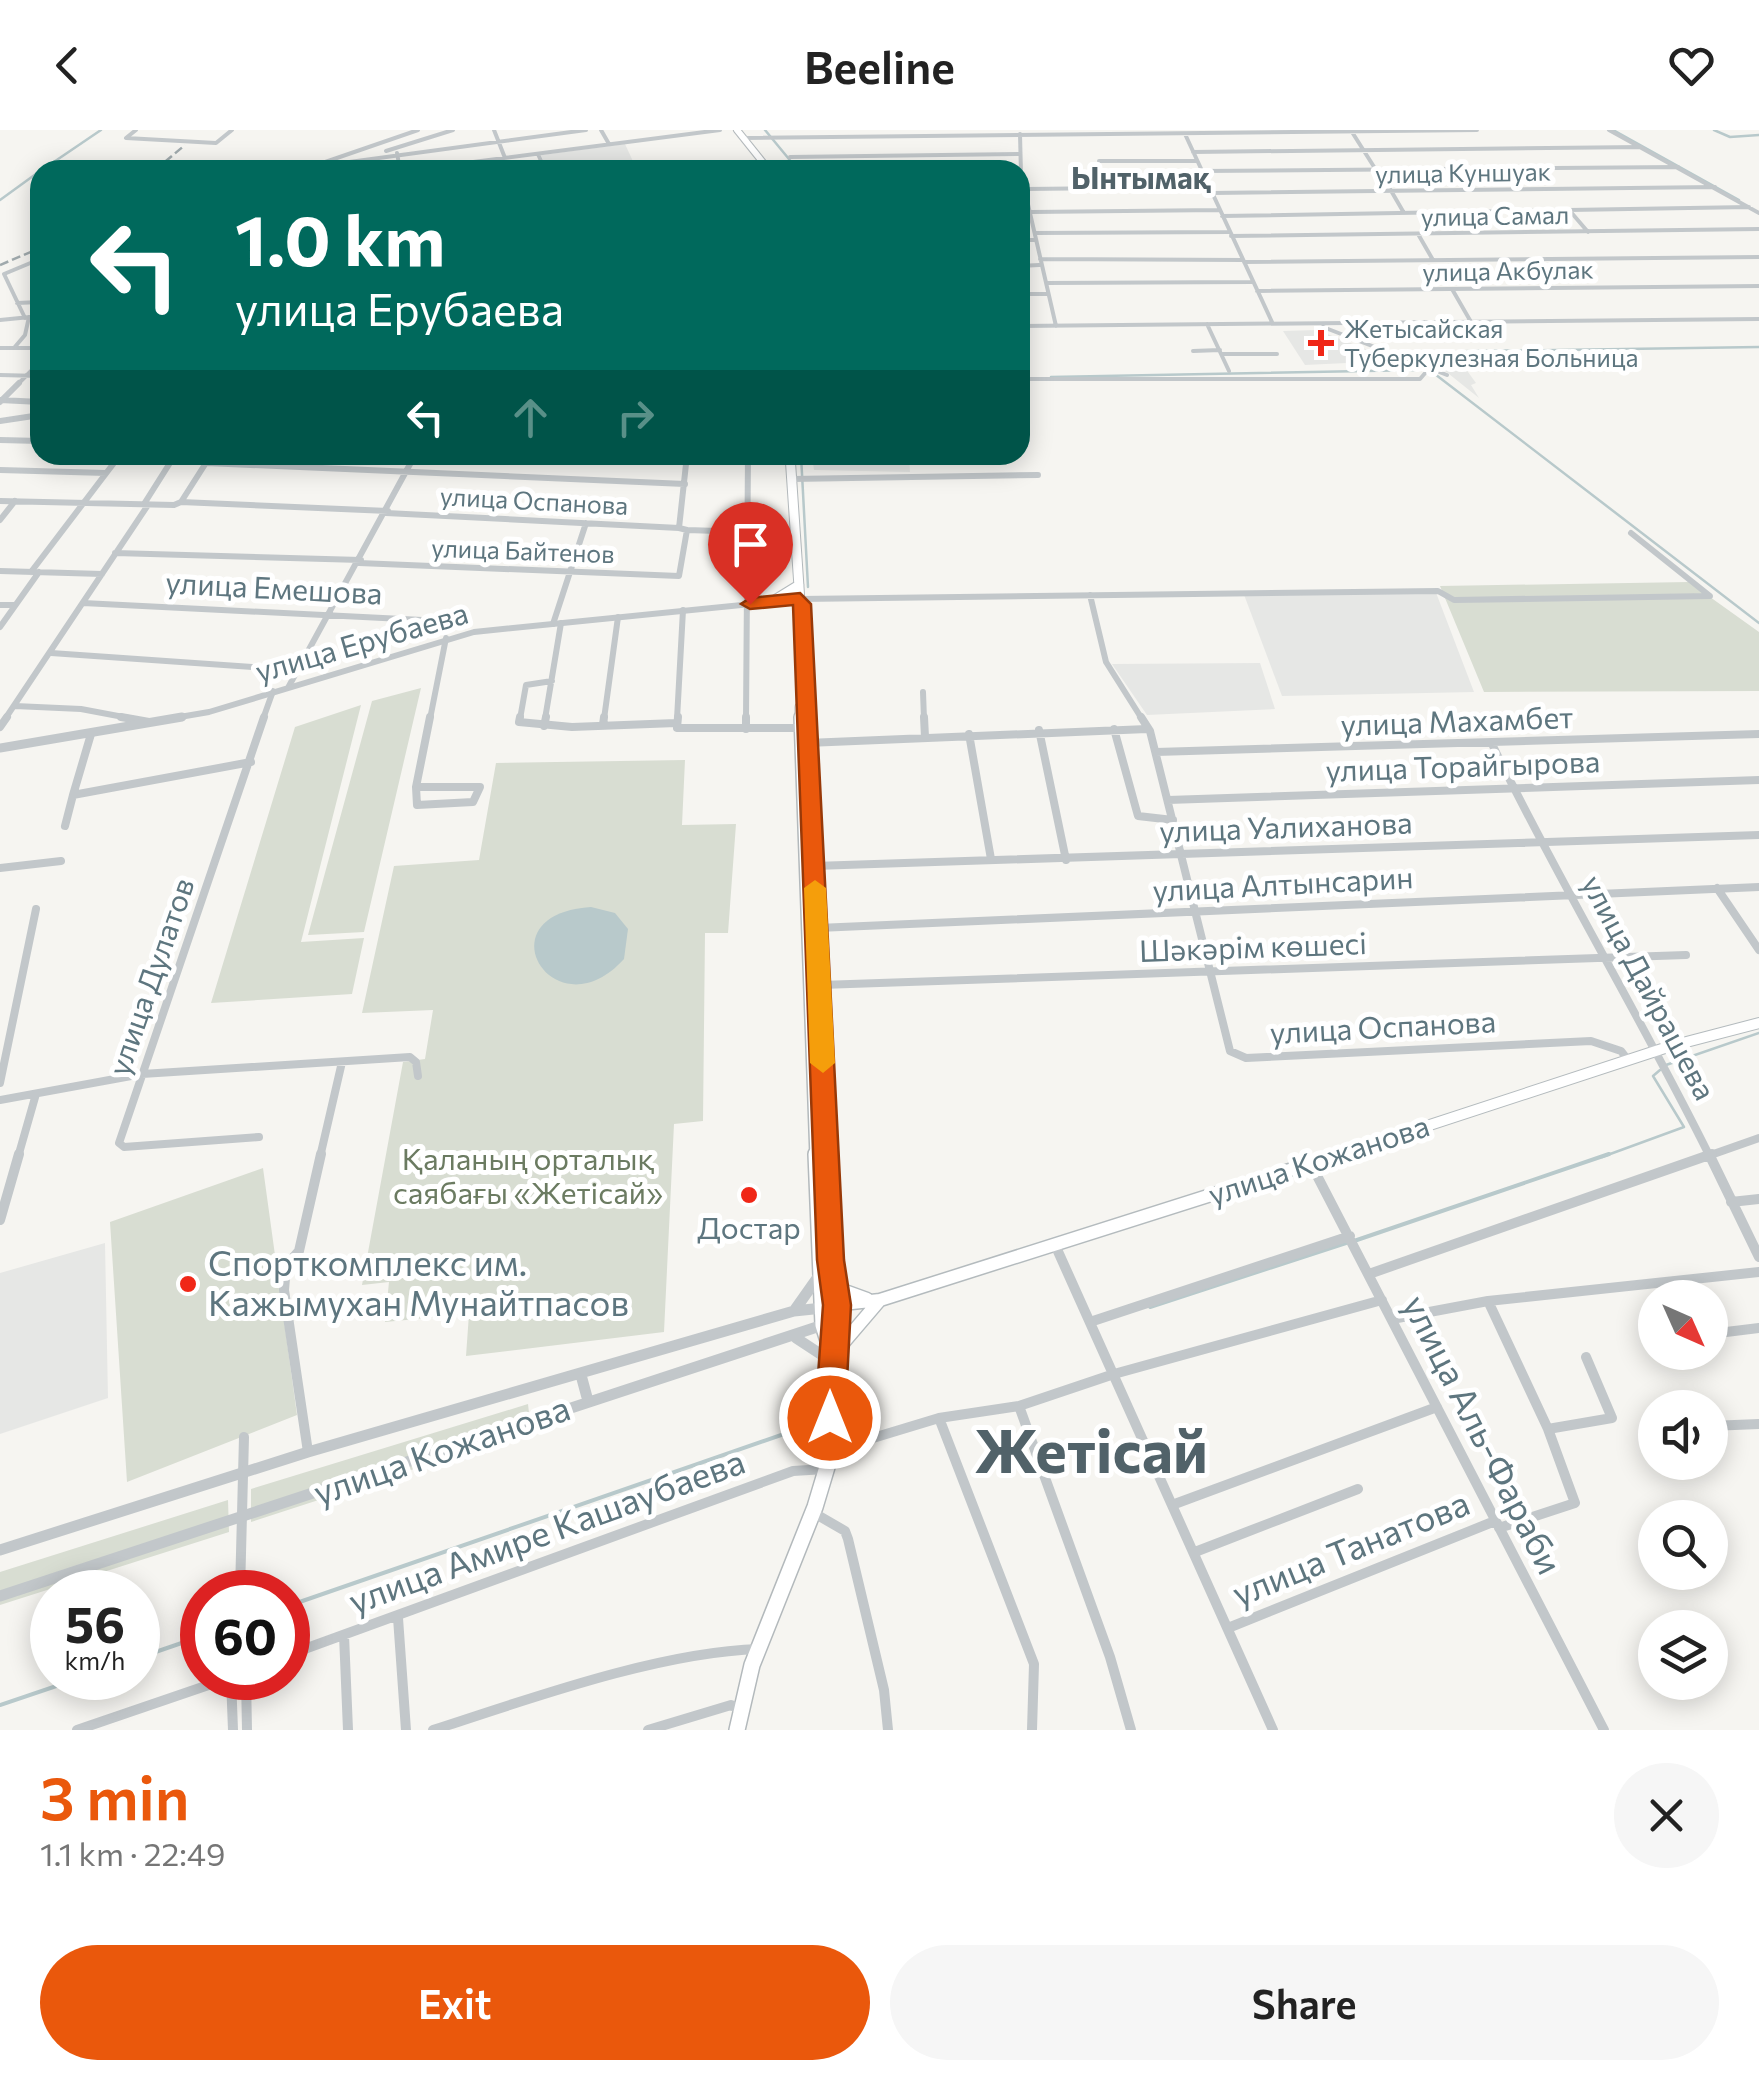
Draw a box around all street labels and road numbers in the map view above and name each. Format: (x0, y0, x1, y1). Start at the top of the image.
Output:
street label: улица Куншуак (1375, 155, 1551, 189)
street label: улица Самал (1420, 199, 1569, 231)
street label: улица Акбулак (1422, 254, 1594, 286)
street label: улица Оспанова (439, 480, 629, 520)
street label: улица Байтенов (431, 532, 615, 568)
street label: улица Емешова (165, 562, 383, 611)
street label: улица Ерубаева (251, 593, 472, 689)
street label: улица Махамбет (1340, 697, 1574, 742)
street label: улица Торайгырова (1325, 741, 1601, 788)
street label: улица Уалиханова (1159, 803, 1413, 848)
street label: улица Алтынсарин (1152, 857, 1414, 908)
street label: улица Дайрашева (1575, 868, 1725, 1106)
street label: улица Дулатов (99, 873, 201, 1080)
street label: Шәкәрім көшесі (1138, 923, 1367, 968)
street label: улица Оспанова (1269, 1001, 1497, 1050)
street label: улица Кожанова (1203, 1105, 1433, 1212)
street label: улица Аль-Фараби (1395, 1287, 1573, 1581)
street label: улица Кожанова (307, 1385, 575, 1513)
street label: улица Амире Кашаубаева (342, 1438, 750, 1621)
street label: улица Танатова (1225, 1480, 1475, 1614)

